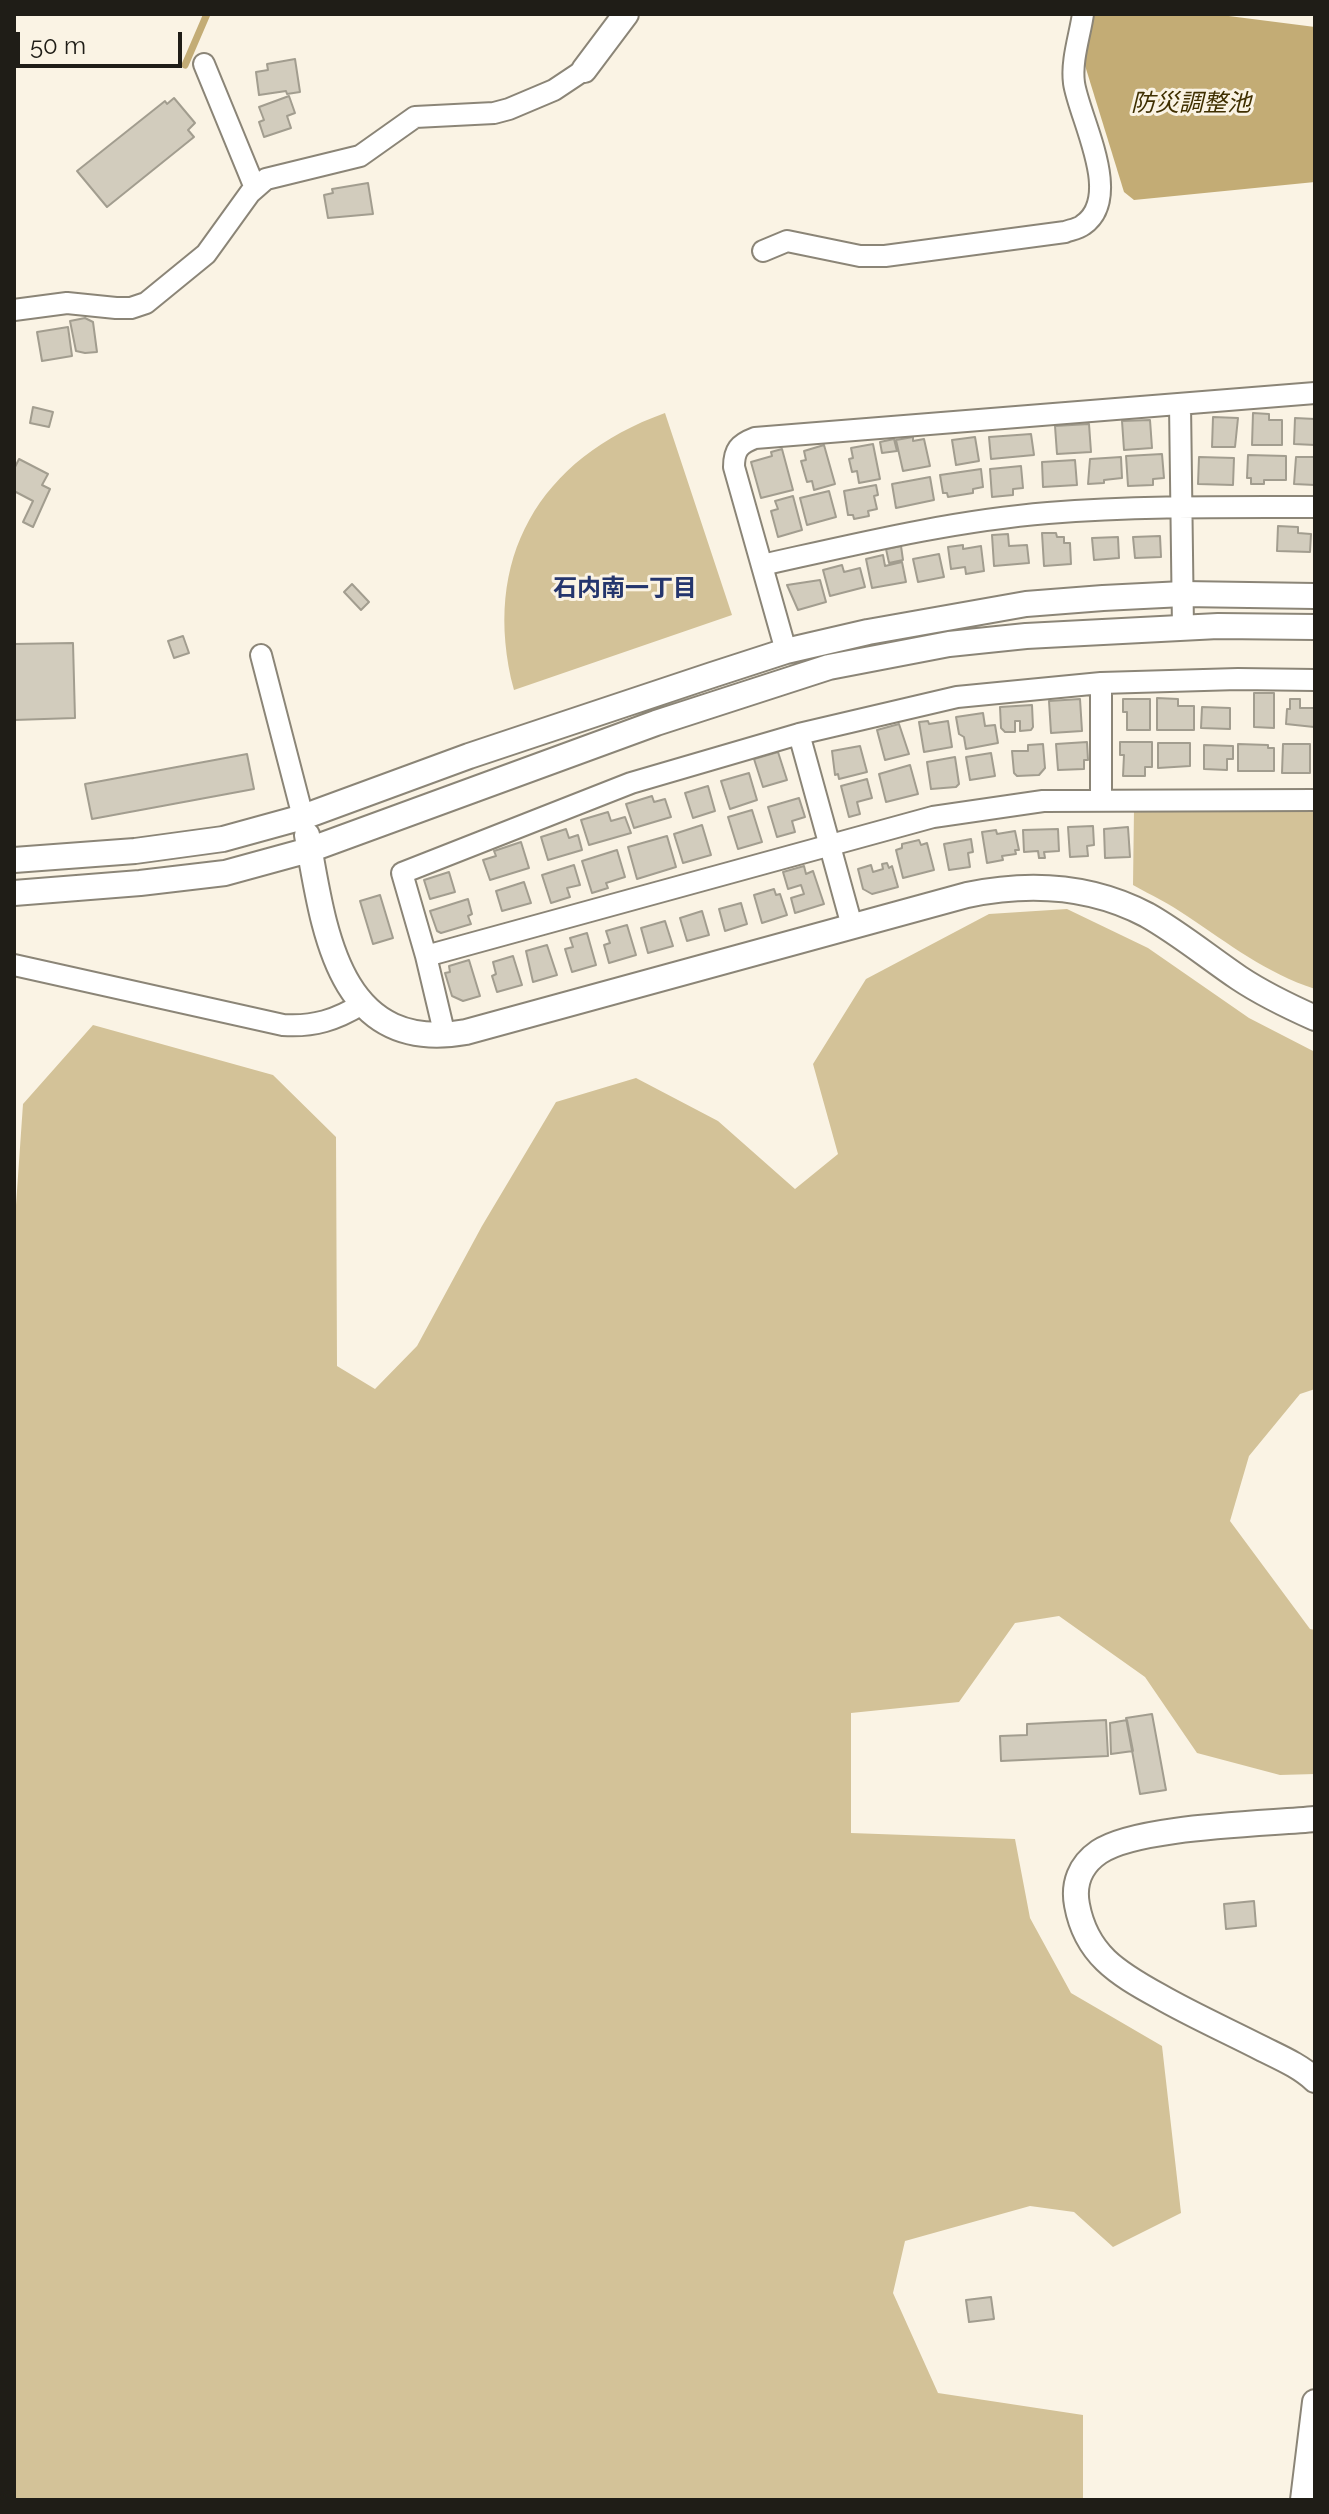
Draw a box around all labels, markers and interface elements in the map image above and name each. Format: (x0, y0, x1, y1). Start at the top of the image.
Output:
scale bar (20, 16, 186, 66)
text: 50 m (30, 31, 86, 60)
water label: 防災調整池 (1131, 90, 1251, 118)
district label: 石内南一丁目 (553, 575, 697, 603)

